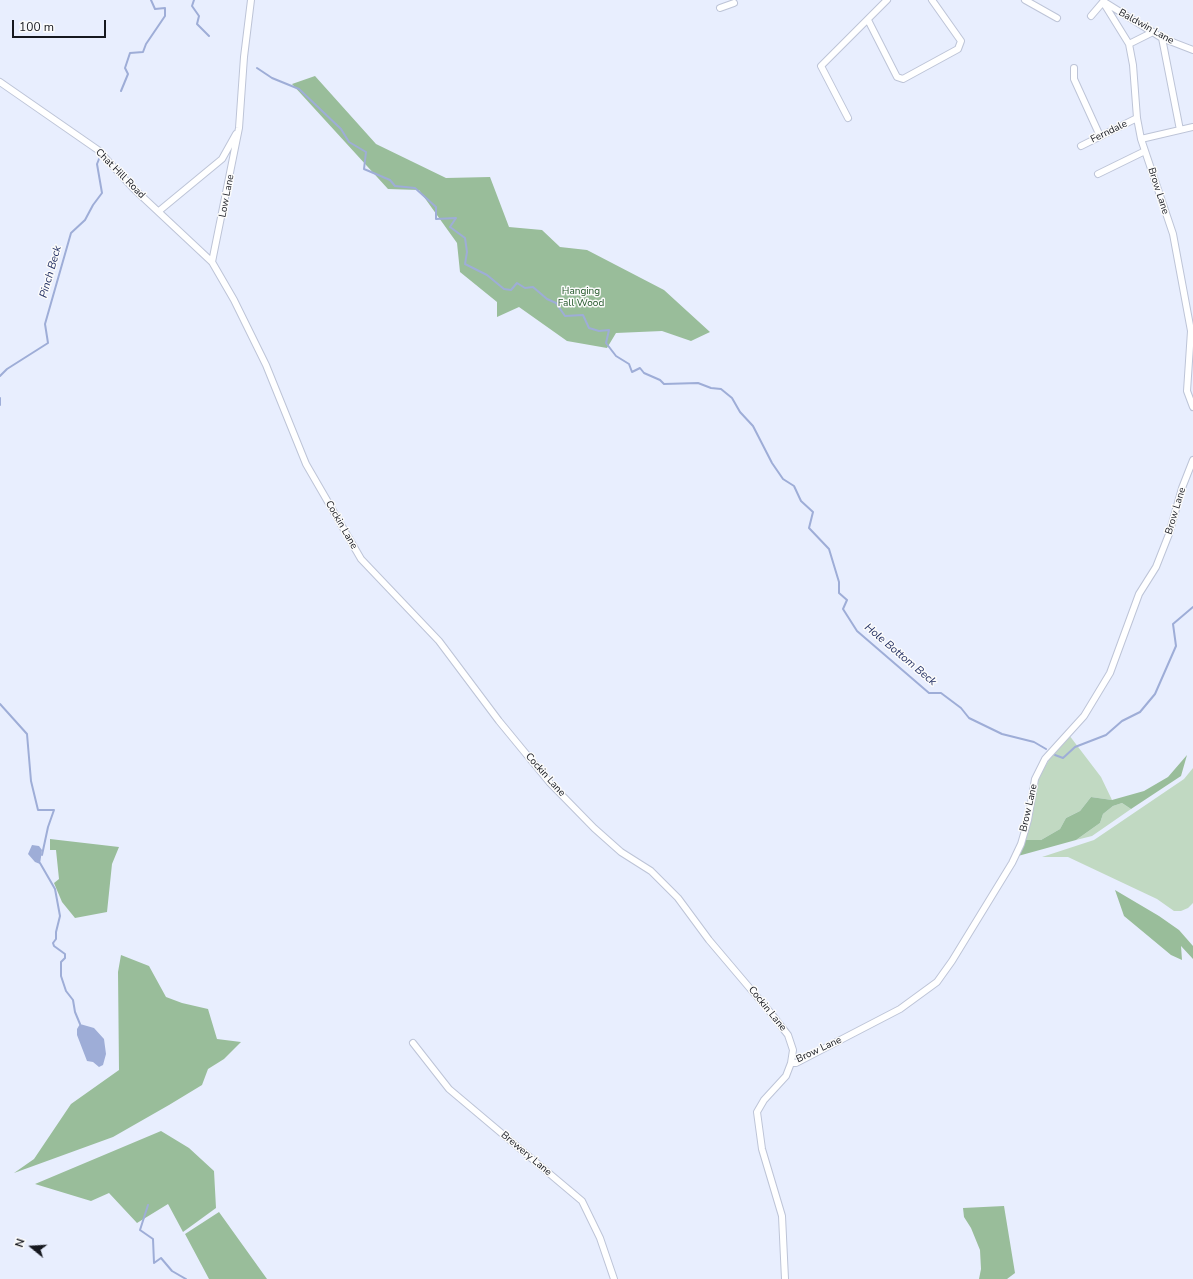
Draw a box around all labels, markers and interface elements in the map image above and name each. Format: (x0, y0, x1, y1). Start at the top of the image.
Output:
street label: Baldwin Lane (1116, 7, 1176, 47)
scale bar (14, 12, 108, 38)
text: 100 m (19, 19, 54, 35)
street label: Ferndale (1089, 118, 1129, 146)
street label: Chat Hill Road (93, 147, 147, 201)
street label: Brow Lane (1145, 166, 1171, 216)
street label: Low Lane (217, 173, 237, 219)
water label: Pinch Beck (37, 244, 65, 300)
park label: Hanging Fall Wood (558, 286, 604, 310)
street label: Brow Lane (1163, 486, 1189, 536)
street label: Cockin Lane (322, 499, 360, 551)
water label: Hole Bottom Beck (861, 621, 939, 689)
street label: Cockin Lane (523, 751, 567, 799)
street label: Brow Lane (1018, 783, 1040, 833)
street label: Cockin Lane (745, 984, 789, 1034)
street label: Brow Lane (794, 1034, 844, 1066)
street label: Brewery Lane (498, 1129, 554, 1179)
north arrow (12, 1227, 52, 1267)
text: N (12, 1237, 29, 1249)

